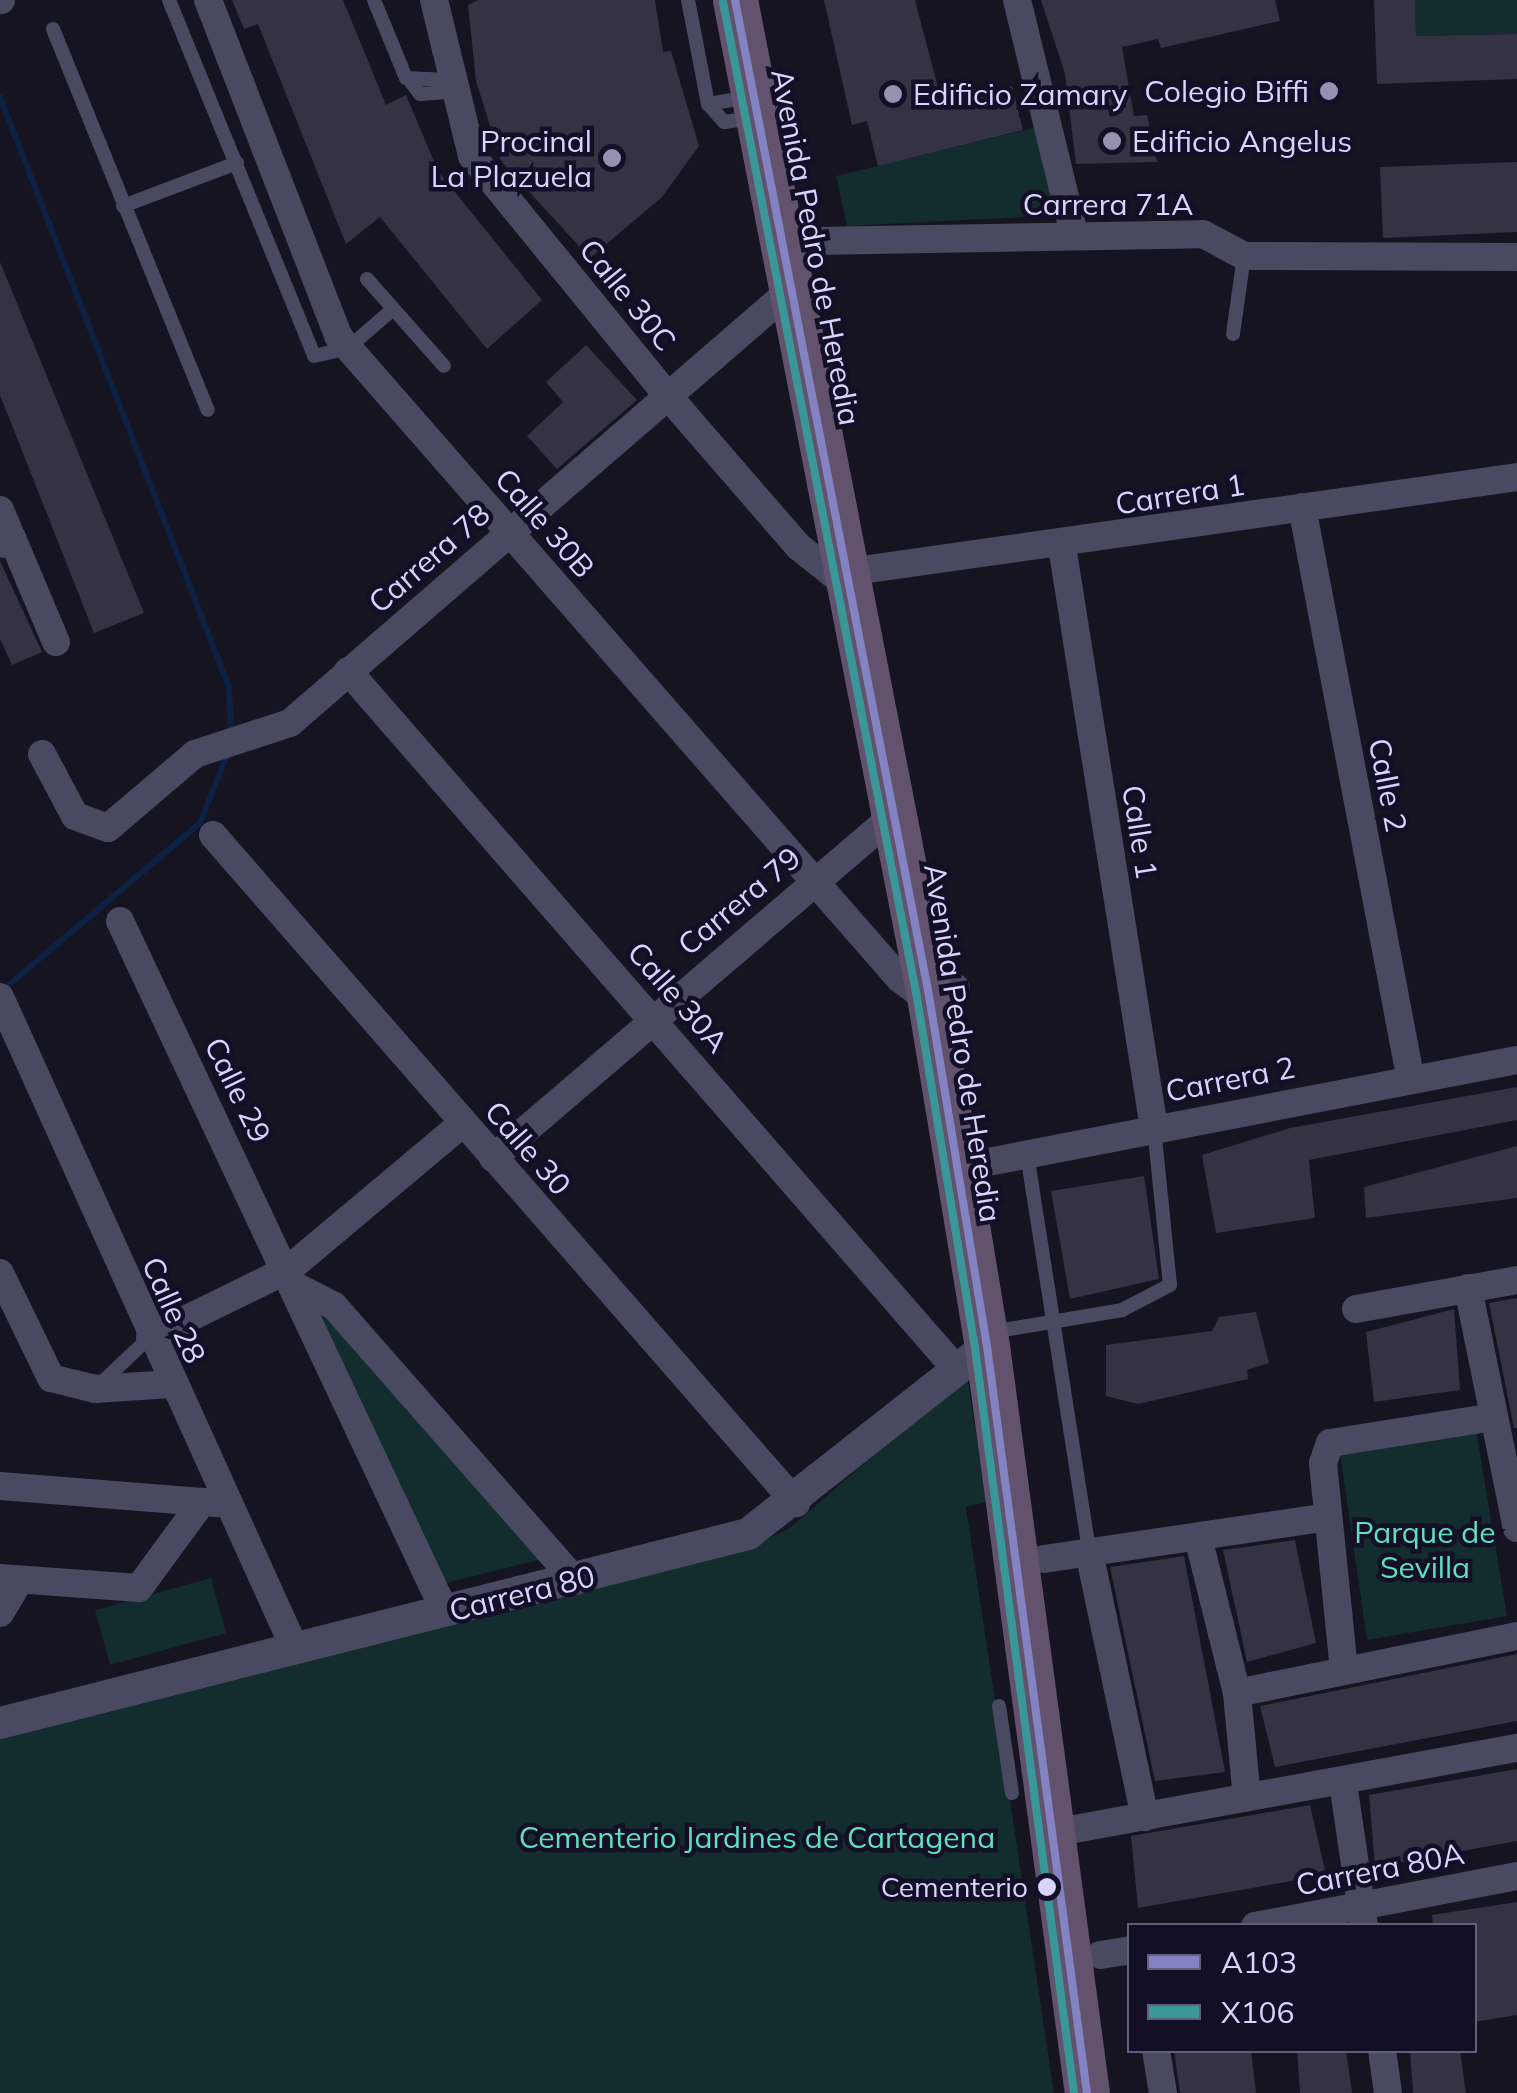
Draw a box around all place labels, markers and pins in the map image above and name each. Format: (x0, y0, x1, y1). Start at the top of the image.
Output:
place label: Colegio Biffi (1144, 73, 1309, 109)
place label: Edificio Zamary (913, 76, 1127, 112)
marker: Colegio Biffi (1318, 80, 1340, 102)
marker: Edificio Zamary (882, 83, 904, 105)
place label: Procinal La Plazuela (431, 123, 592, 194)
place label: Edificio Angelus (1132, 123, 1352, 159)
marker: Edificio Angelus (1101, 130, 1123, 152)
marker: Procinal La Plazuela (601, 147, 623, 169)
place label: Cementerio (881, 1870, 1028, 1904)
marker: Cementerio (1037, 1877, 1057, 1897)

